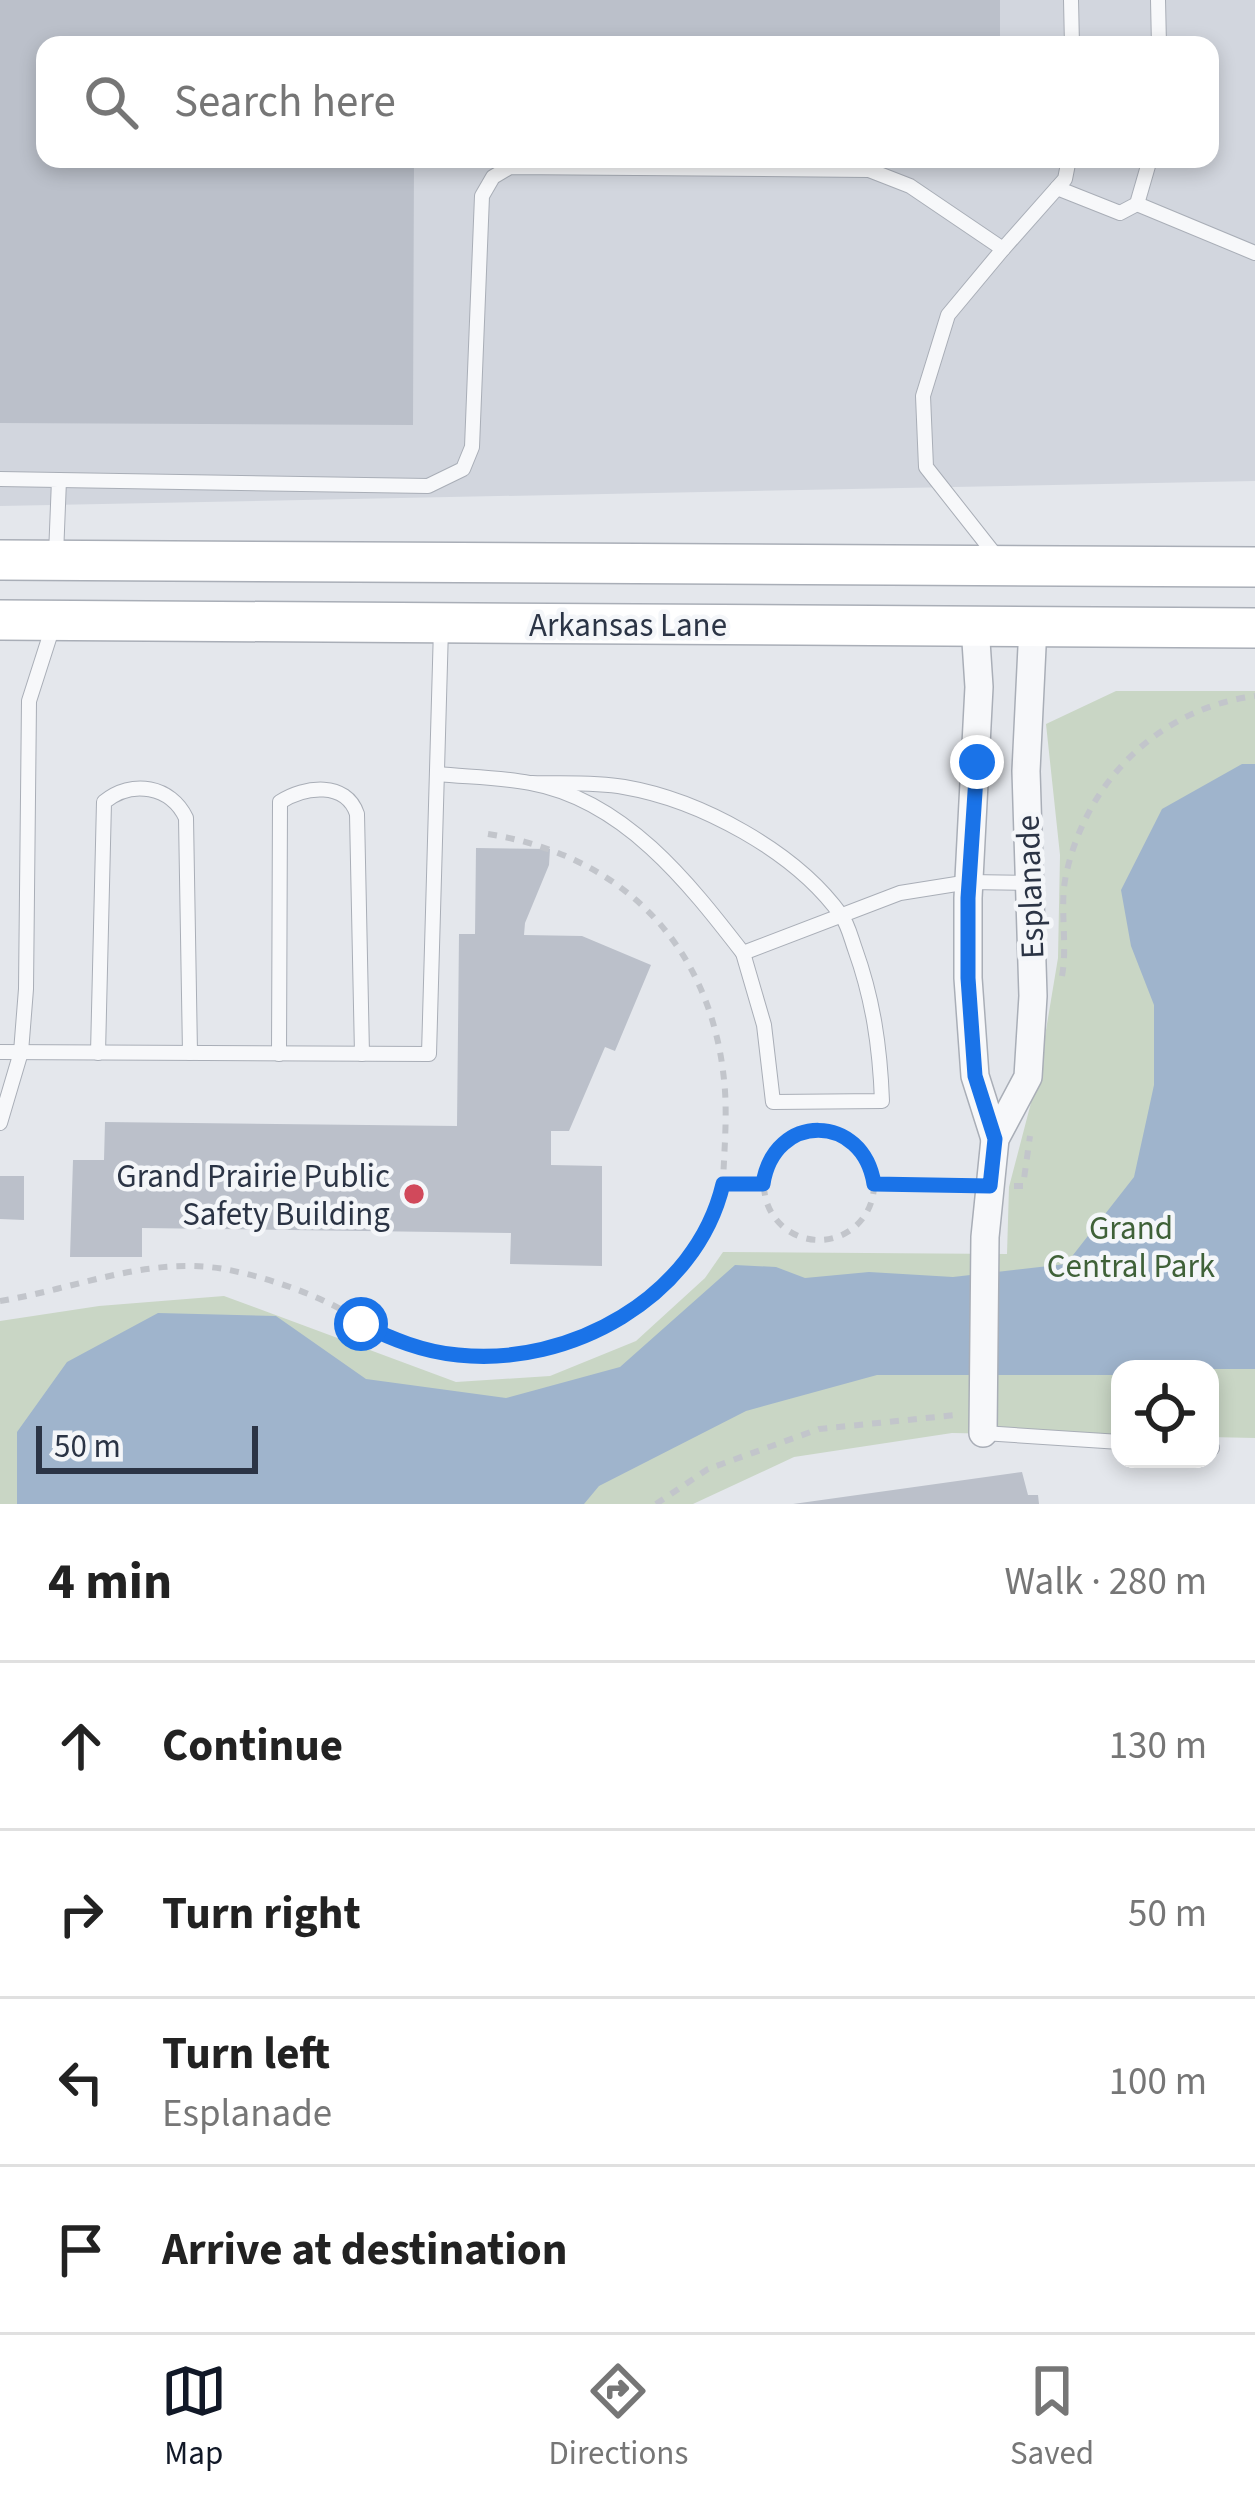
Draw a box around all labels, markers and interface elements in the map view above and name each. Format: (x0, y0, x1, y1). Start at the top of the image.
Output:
search box (36, 36, 1219, 168)
icon: search (78, 69, 144, 135)
text: Search here (174, 70, 396, 134)
street label: Arkansas Lane (529, 602, 727, 649)
route end (950, 735, 1004, 789)
street label: Esplanade (1005, 814, 1056, 960)
place label: Grand Prairie Public Safety Building (116, 1153, 390, 1238)
marker: Grand Prairie Public Safety Building (401, 1181, 427, 1207)
park label: Grand Central Park (1047, 1205, 1216, 1290)
route start (334, 1297, 388, 1351)
map controls (1111, 1360, 1219, 1468)
button: locate (1111, 1360, 1219, 1468)
scale bar (36, 1420, 258, 1473)
text: 50 m (54, 1423, 121, 1470)
text: 4 min (48, 1546, 172, 1618)
text: Walk · 280 m (1004, 1554, 1207, 1610)
icon: ahead (48, 1713, 114, 1779)
text: Continue (162, 1714, 343, 1778)
text: 130 m (1109, 1718, 1207, 1774)
icon: right (48, 1881, 114, 1947)
text: Turn right (162, 1882, 361, 1946)
text: 50 m (1128, 1886, 1207, 1942)
text: Turn left (162, 2022, 330, 2086)
icon: left (48, 2049, 114, 2115)
text: 100 m (1109, 2054, 1207, 2110)
text: Esplanade (162, 2086, 332, 2142)
icon: arrive (48, 2217, 114, 2283)
text: Arrive at destination (162, 2218, 567, 2282)
tab: Map (161, 2358, 227, 2477)
tab: Directions (549, 2358, 688, 2477)
tab: Saved (1010, 2358, 1094, 2477)

